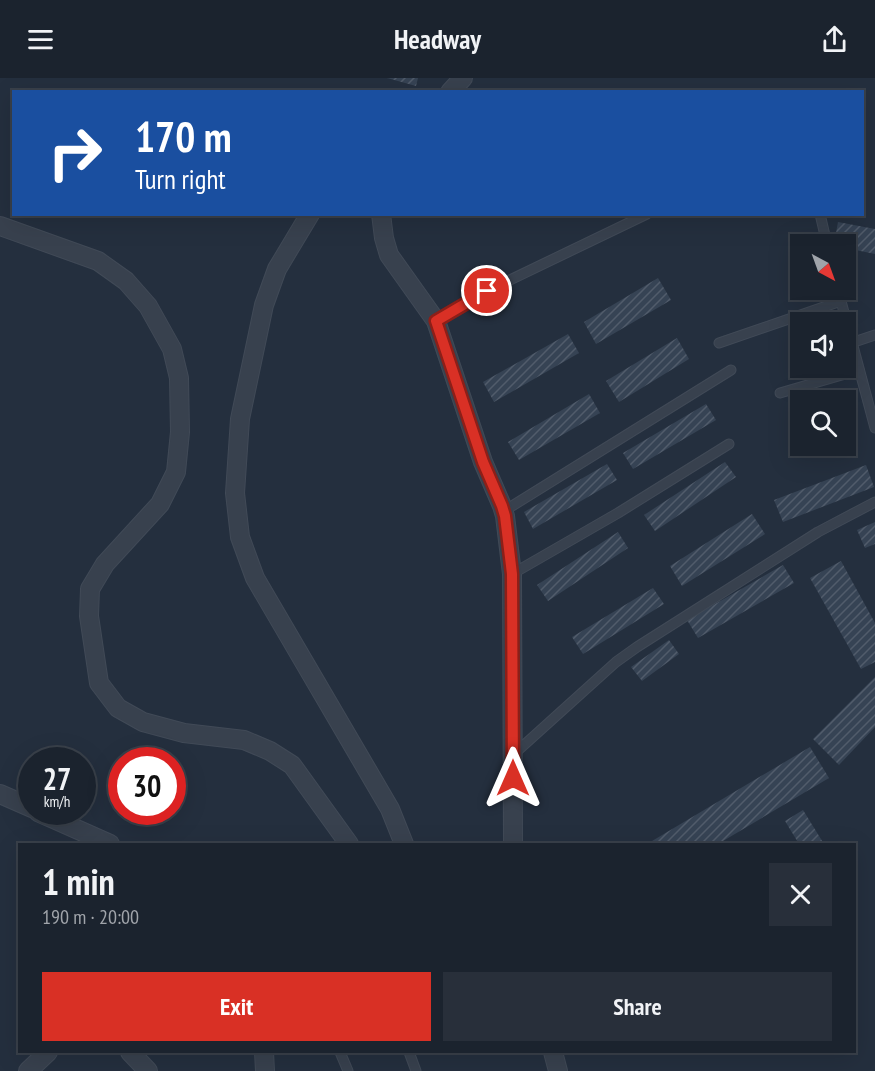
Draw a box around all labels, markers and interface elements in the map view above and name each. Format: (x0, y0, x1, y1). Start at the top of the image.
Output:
text: Headway (394, 22, 481, 56)
icon: menu (24, 23, 57, 56)
icon: share (818, 23, 851, 56)
text: 170 m (135, 109, 232, 164)
icon: right (36, 114, 114, 192)
text: Turn right (135, 162, 226, 196)
north arrow (790, 234, 856, 300)
map controls (790, 234, 856, 456)
pin (461, 265, 512, 316)
icon: arrive (470, 274, 503, 307)
button: sound (790, 312, 856, 378)
button: search (790, 390, 856, 456)
position arrow (481, 746, 545, 810)
speed limit sign: 30 (108, 747, 186, 825)
text: 27 (43, 759, 71, 798)
text: km/h (44, 792, 70, 811)
text: 1 min (42, 858, 115, 905)
button: close (769, 863, 832, 926)
text: 190 m · 20:00 (42, 904, 139, 930)
button: Exit (42, 972, 431, 1041)
button: Share (443, 972, 832, 1041)

